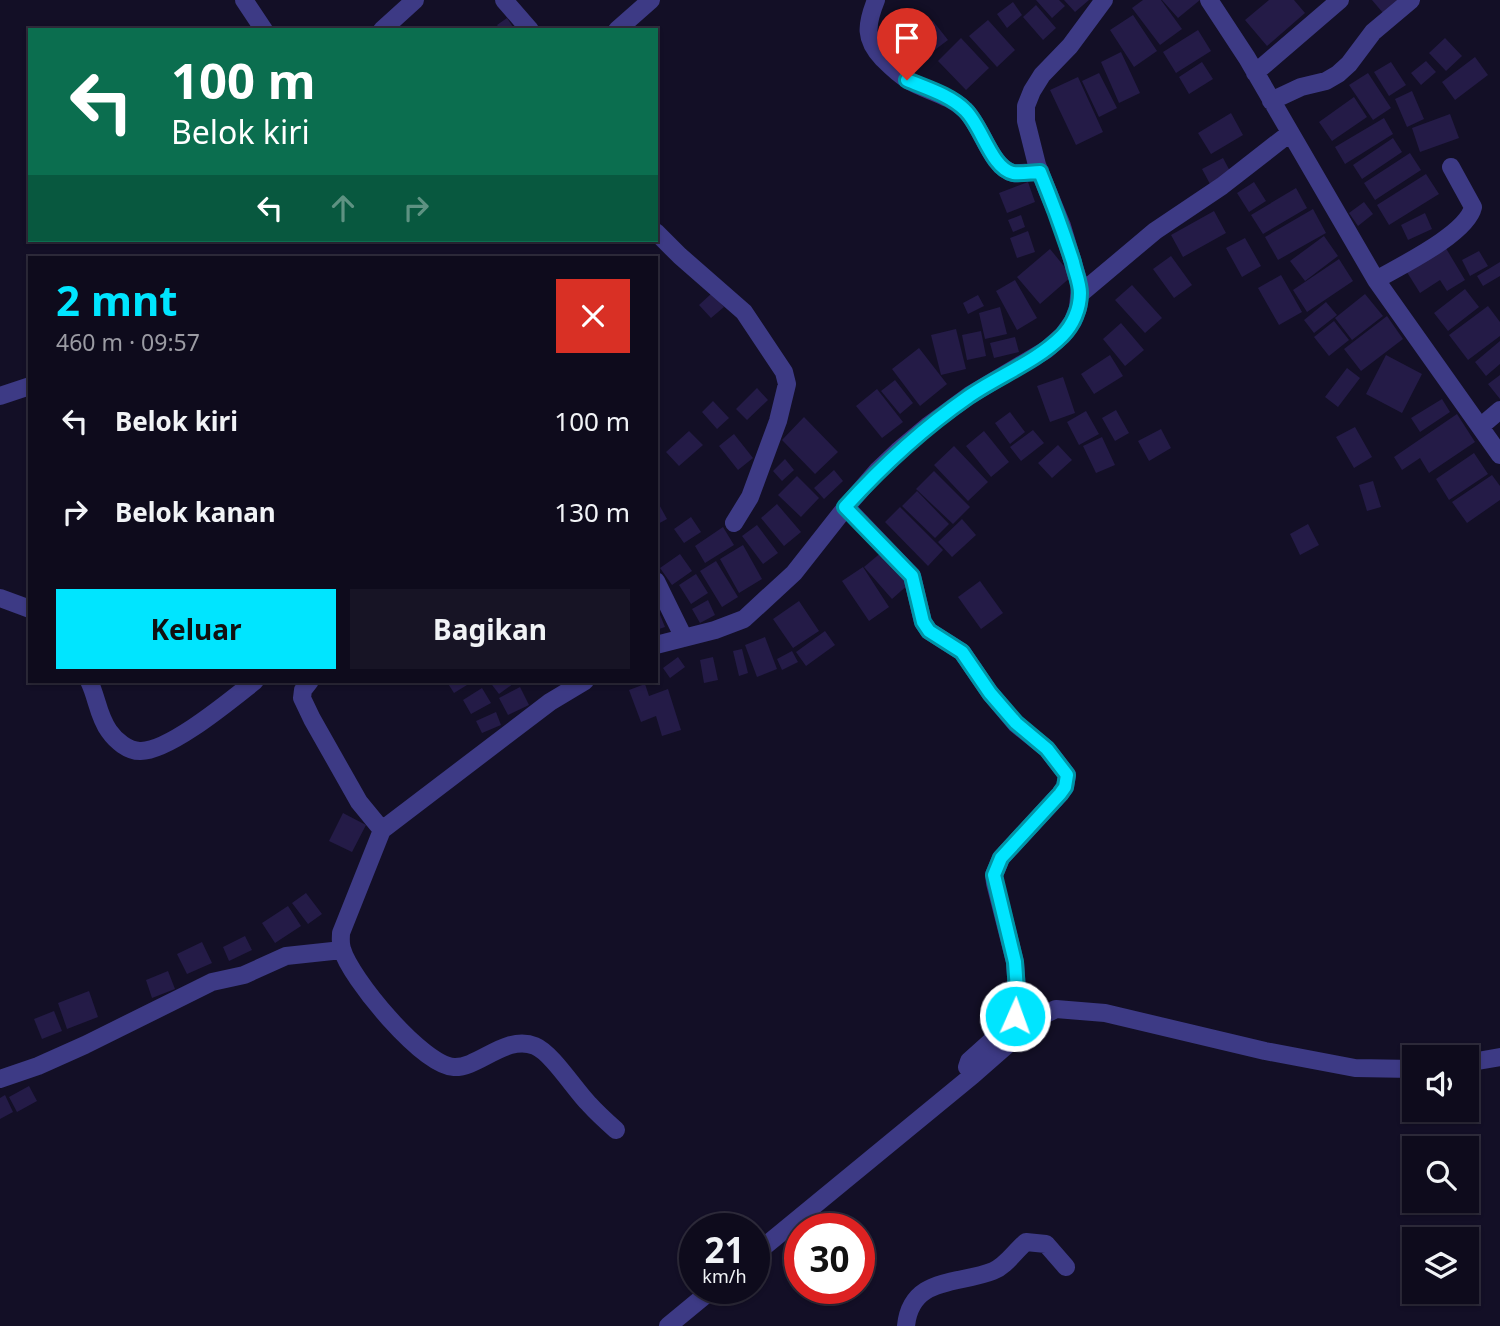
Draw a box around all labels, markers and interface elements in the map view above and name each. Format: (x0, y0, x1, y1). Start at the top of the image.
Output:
pin (877, 8, 937, 80)
icon: arrive (888, 19, 926, 57)
text: 100 m (171, 47, 316, 113)
icon: left (56, 56, 147, 147)
text: Belok kiri (171, 110, 310, 153)
icon: left (251, 189, 289, 227)
icon: ahead (324, 189, 362, 227)
icon: right (397, 189, 435, 227)
text: 2 mnt (56, 271, 177, 328)
button: close (556, 279, 630, 353)
text: 460 m · 09:57 (56, 326, 200, 358)
icon: left (56, 402, 94, 440)
text: Belok kiri (115, 403, 238, 439)
text: 100 m (554, 403, 630, 439)
icon: right (56, 493, 94, 531)
text: Belok kanan (115, 494, 276, 530)
text: 130 m (554, 494, 630, 530)
button: Keluar (56, 589, 336, 669)
button: Bagikan (350, 589, 630, 669)
position arrow (978, 979, 1052, 1053)
map controls (1402, 1045, 1479, 1304)
button: sound (1402, 1045, 1479, 1122)
button: search (1402, 1136, 1479, 1213)
speed limit sign: 30 (784, 1213, 875, 1304)
text: 21 (704, 1226, 745, 1273)
button: layers (1402, 1227, 1479, 1304)
text: km/h (702, 1264, 747, 1288)

